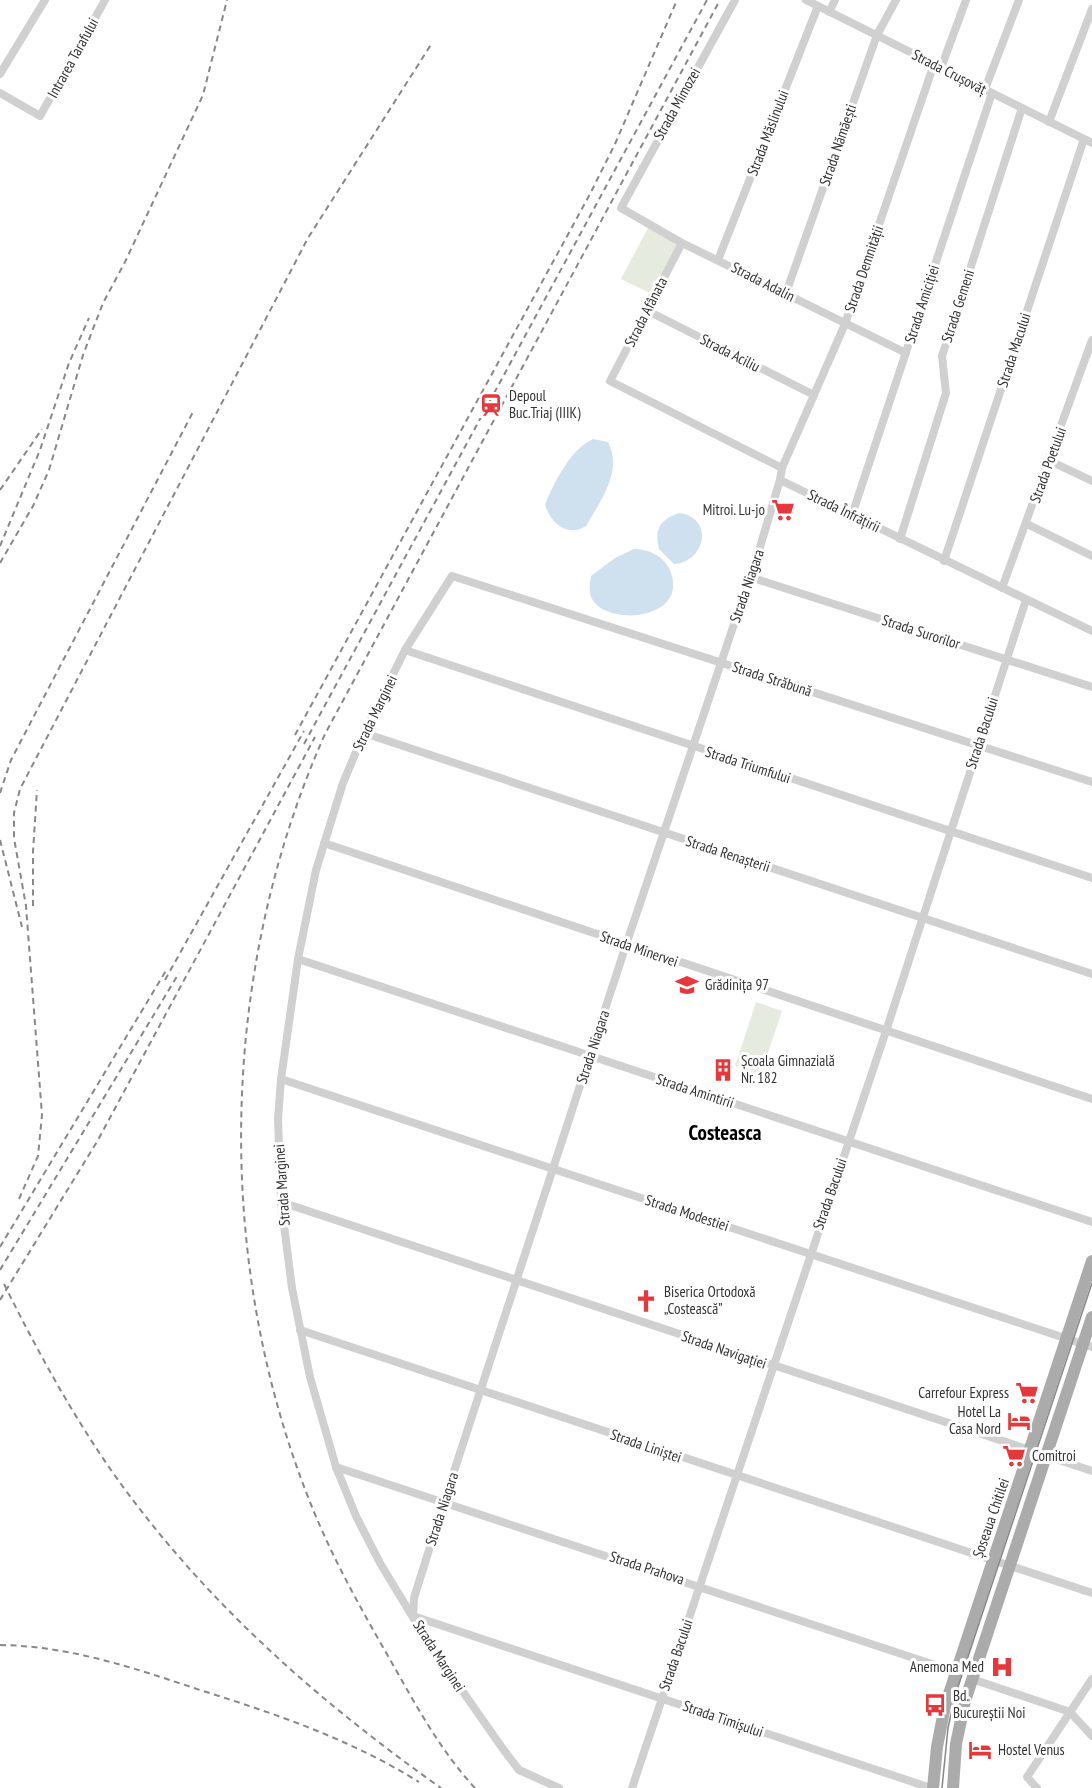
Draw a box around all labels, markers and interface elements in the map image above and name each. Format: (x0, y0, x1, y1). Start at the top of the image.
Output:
street label: Intrarea Tarafului (43, 14, 102, 101)
street label: Strada Crușovăț (909, 45, 990, 98)
street label: Strada Mimozei (649, 64, 704, 143)
street label: Strada Măslinului (743, 87, 793, 178)
street label: Strada Nămăești (815, 102, 860, 188)
street label: Strada Demnității (840, 223, 887, 315)
street label: Strada Adalin (728, 257, 798, 306)
street label: Strada Amiciției (900, 262, 943, 346)
street label: Strada Gemeni (937, 267, 978, 345)
street label: Strada Afânata (620, 274, 671, 350)
street label: Strada Macului (993, 310, 1034, 389)
street label: Strada Aciliu (697, 329, 763, 376)
place label: Depoul Buc.Triaj (IIIK) (509, 386, 581, 422)
station icon: Depoul Buc.Triaj (IIIK) (478, 392, 504, 418)
street label: Strada Poetului (1025, 424, 1070, 505)
street label: Strada Înfrățirii (805, 485, 884, 536)
supermarket icon: Mitroi. Lu-jo (770, 497, 796, 523)
place label: Mitroi. Lu-jo (703, 500, 765, 519)
street label: Strada Niagara (725, 547, 768, 625)
street label: Strada Surorilor (880, 610, 964, 653)
street label: Strada Străbună (730, 657, 814, 700)
street label: Strada Marginei (348, 672, 401, 754)
street label: Strada Bacului (961, 694, 1002, 771)
street label: Strada Triumfului (703, 742, 793, 787)
street label: Strada Renașterii (684, 831, 773, 876)
street label: Strada Minervei (598, 926, 681, 971)
school or university icon: Grădinița 97 (674, 972, 700, 998)
place label: Grădinița 97 (705, 975, 769, 994)
street label: Strada Niagara (572, 1008, 613, 1086)
place label: Școala Gimnazială Nr. 182 (741, 1051, 835, 1087)
building icon: Școala Gimnazială Nr. 182 (710, 1057, 736, 1083)
street label: Strada Amintirii (654, 1069, 736, 1112)
district label: Costeasca (689, 1119, 762, 1146)
street label: Strada Marginei (269, 1144, 294, 1226)
street label: Strada Bacului (808, 1156, 851, 1232)
street label: Strada Modestiei (643, 1190, 731, 1235)
place label: Biserica Ortodoxă „Costească” (664, 1282, 756, 1318)
church icon: Biserica Ortodoxă „Costească” (633, 1288, 659, 1314)
street label: Strada Navigației (679, 1326, 769, 1373)
supermarket icon: Carrefour Express (1014, 1380, 1040, 1406)
place label: Carrefour Express (918, 1383, 1009, 1402)
place label: Hotel La Casa Nord (949, 1402, 1001, 1438)
hotel icon: Hotel La Casa Nord (1006, 1408, 1032, 1434)
street label: Strada Liniștei (608, 1424, 684, 1467)
supermarket icon: Comitroi (1001, 1443, 1027, 1469)
place label: Comitroi (1032, 1446, 1076, 1465)
street label: Strada Niagara (421, 1470, 462, 1548)
street label: Șoseaua Chitilei (968, 1476, 1013, 1560)
street label: Strada Prahova (607, 1547, 687, 1589)
street label: Strada Marginei (409, 1616, 470, 1695)
street label: Strada Bacului (654, 1617, 697, 1693)
hospital icon: Anemona Med (989, 1654, 1015, 1680)
place label: Anemona Med (910, 1657, 984, 1676)
place label: Bd. Bucureștii Noi (953, 1686, 1025, 1722)
bus stop icon: Bd. Bucureștii Noi (922, 1692, 948, 1718)
street label: Strada Timișului (680, 1696, 766, 1741)
hotel icon: Hostel Venus (967, 1737, 993, 1763)
place label: Hostel Venus (998, 1740, 1065, 1759)

